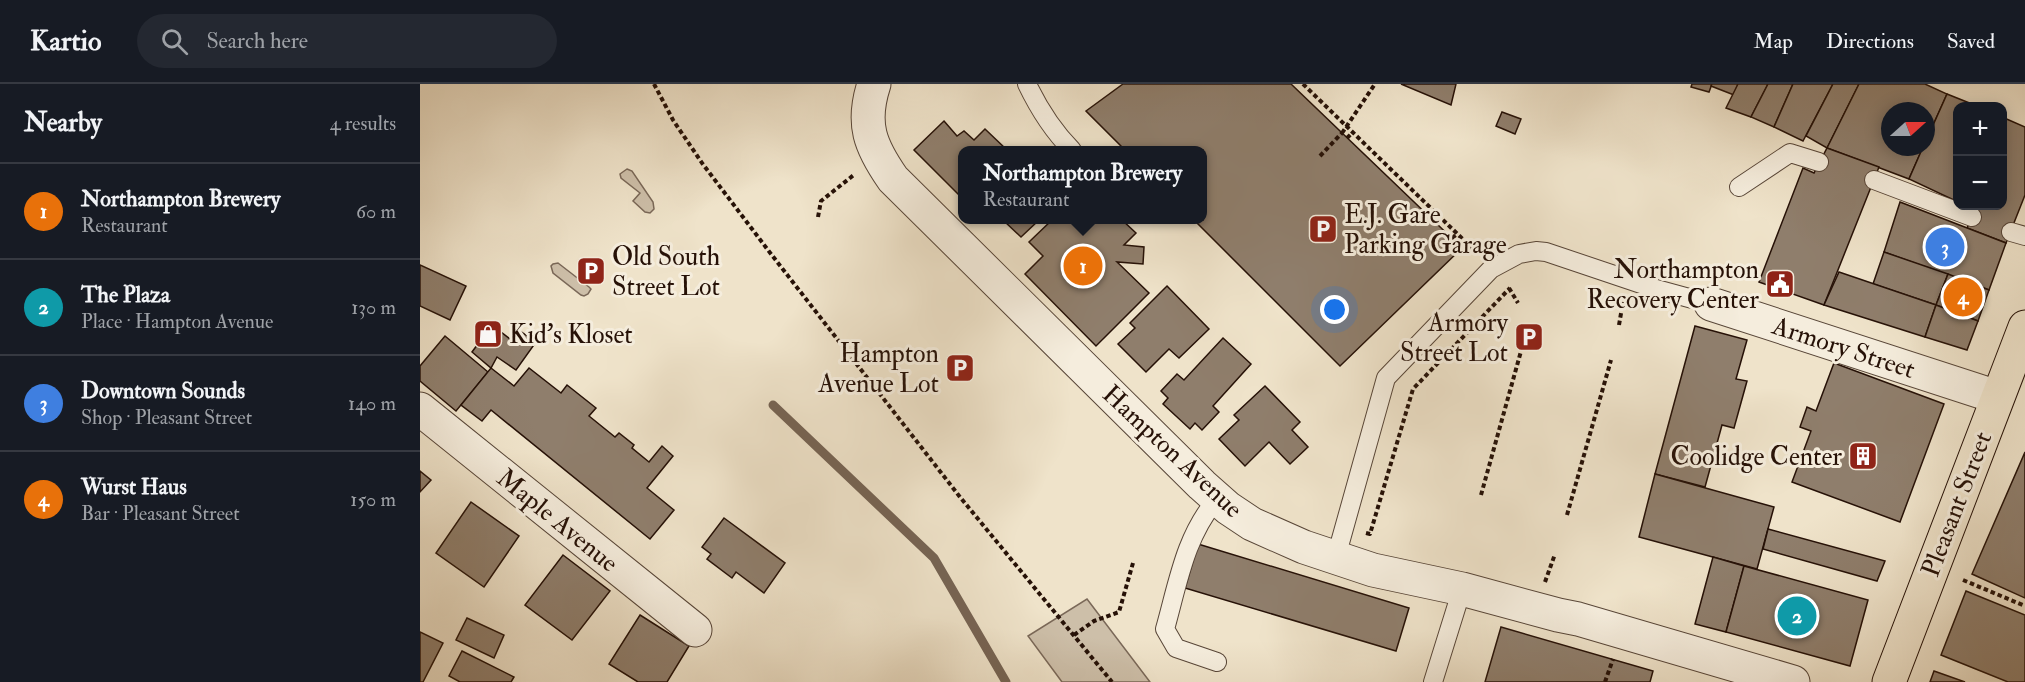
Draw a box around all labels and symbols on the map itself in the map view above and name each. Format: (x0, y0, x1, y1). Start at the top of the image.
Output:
north arrow (1881, 102, 1935, 156)
place label: E.J. Gare Parking Garage (1344, 199, 1507, 261)
parking icon: E.J. Gare Parking Garage (1307, 213, 1339, 245)
pin: 3 (1926, 224, 1964, 270)
place label: Old South Street Lot (612, 241, 721, 303)
pin: 1 (1064, 244, 1102, 288)
place label: Northampton Recovery Center (1586, 254, 1759, 316)
parking icon: Old South Street Lot (575, 255, 607, 287)
public building icon: Northampton Recovery Center (1764, 268, 1796, 300)
pin: 4 (1944, 274, 1982, 320)
your location (1320, 295, 1349, 324)
place label: Armory Street Lot (1400, 307, 1509, 369)
street label: Armory Street (1767, 310, 1919, 386)
shop icon: Kid's Kloset (472, 318, 504, 350)
place label: Kid's Kloset (509, 319, 633, 351)
parking icon: Armory Street Lot (1513, 321, 1545, 353)
place label: Hampton Avenue Lot (817, 338, 939, 400)
parking icon: Hampton Avenue Lot (944, 352, 976, 384)
street label: Hampton Avenue (1095, 379, 1249, 526)
street label: Pleasant Street (1915, 427, 1999, 581)
building icon: Coolidge Center (1847, 440, 1879, 472)
place label: Coolidge Center (1671, 441, 1842, 473)
street label: Maple Avenue (490, 462, 625, 580)
pin: 2 (1778, 594, 1816, 638)

